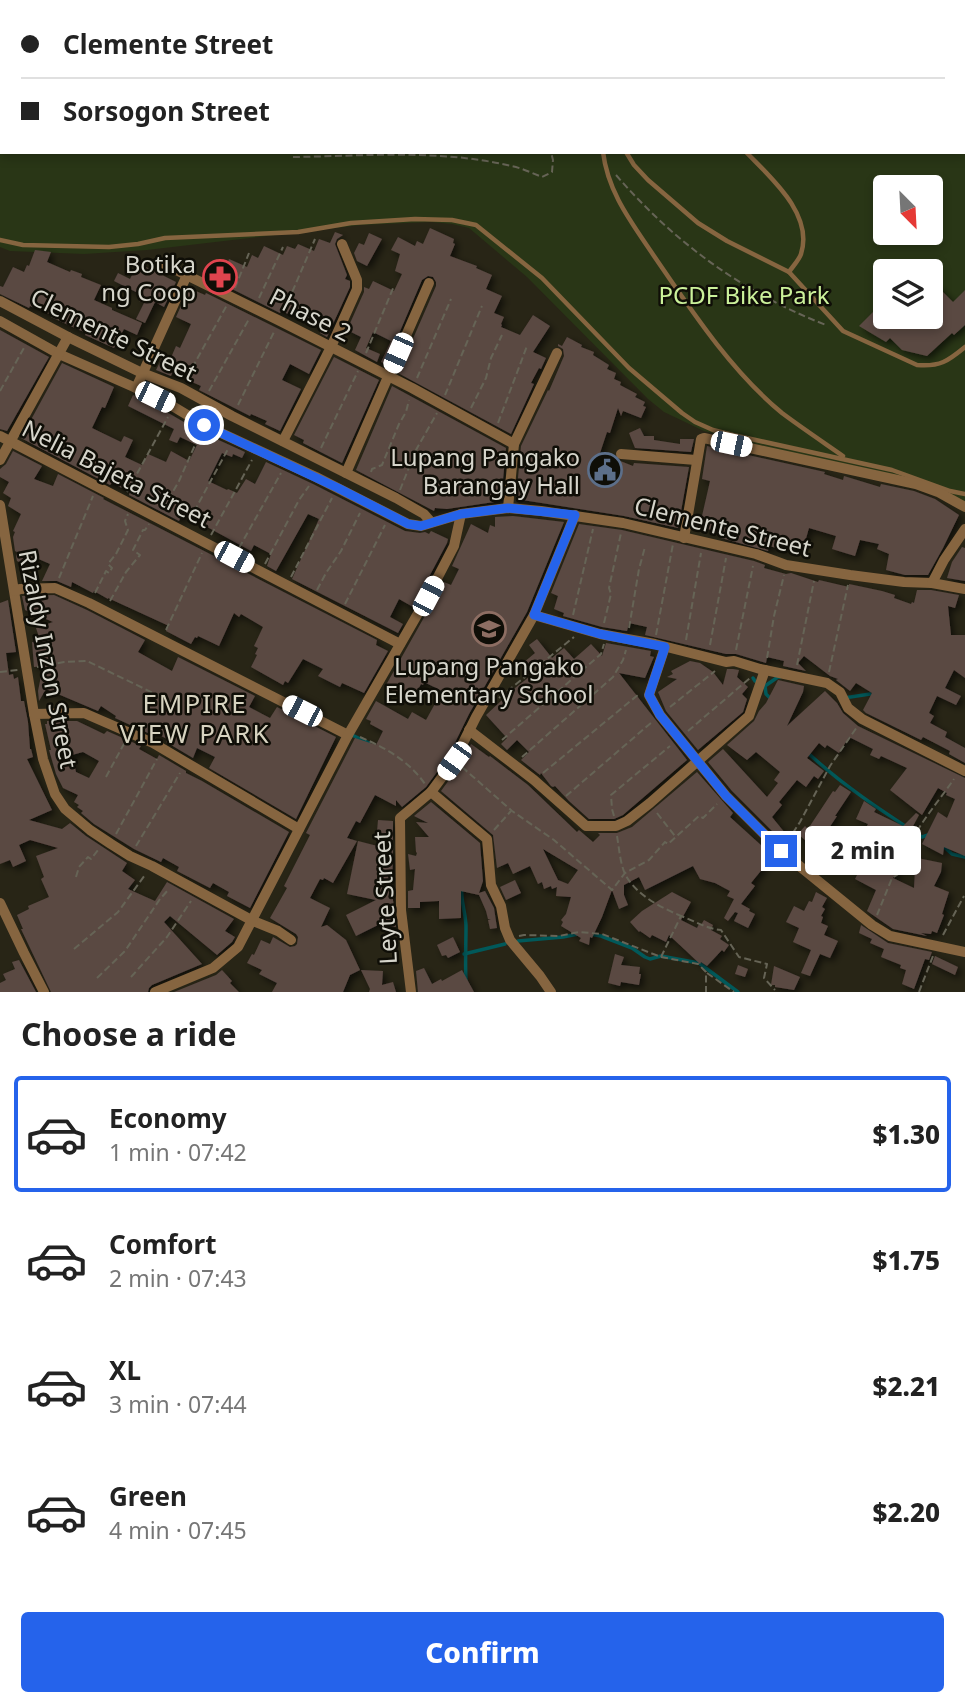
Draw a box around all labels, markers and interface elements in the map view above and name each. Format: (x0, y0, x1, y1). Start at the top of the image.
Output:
text: Clemente Street (63, 26, 273, 62)
text: Sorsogon Street (63, 93, 270, 129)
north arrow (873, 175, 943, 245)
map controls (873, 175, 943, 329)
place label: Botika ng Coop (101, 247, 196, 308)
pharmacy icon: Botika ng Coop (201, 258, 239, 296)
button: layers (873, 259, 943, 329)
park label: PCDF Bike Park (659, 278, 830, 311)
street label: Clemente Street (25, 279, 203, 389)
street label: Phase 2 (264, 279, 358, 349)
car (380, 330, 417, 376)
car (132, 378, 179, 416)
route start (188, 409, 220, 441)
street label: Nelia Bajeta Street (17, 411, 217, 535)
car (709, 429, 754, 459)
place label: Lupang Pangako Barangay Hall (390, 440, 580, 501)
public building icon: Lupang Pangako Barangay Hall (586, 451, 624, 489)
street label: Clemente Street (631, 488, 815, 564)
car (211, 538, 258, 576)
street label: Rizaldy Inzon Street (12, 547, 86, 772)
car (409, 573, 448, 619)
school or university icon: Lupang Pangako Elementary School (470, 610, 508, 648)
place label: Lupang Pangako Elementary School (384, 649, 594, 710)
district label: EMPIRE VIEW PARK (119, 685, 271, 751)
car (279, 692, 326, 730)
car (434, 738, 475, 784)
callout: 2 min (806, 826, 921, 876)
street label: Leyte Street (364, 830, 404, 965)
text: 2 min (831, 834, 895, 866)
route end (765, 835, 797, 867)
text: Choose a ride (21, 1012, 237, 1055)
text: Economy (109, 1100, 227, 1136)
icon: car (25, 1103, 88, 1166)
text: $1.30 (873, 1116, 940, 1152)
text: 1 min · 07:42 (109, 1136, 247, 1168)
text: Comfort (109, 1226, 217, 1262)
icon: car (25, 1229, 88, 1292)
text: $1.75 (873, 1242, 940, 1278)
text: 2 min · 07:43 (109, 1262, 247, 1294)
text: XL (109, 1352, 141, 1388)
icon: car (25, 1355, 88, 1418)
text: $2.21 (873, 1368, 940, 1404)
text: 3 min · 07:44 (109, 1388, 247, 1420)
text: Green (109, 1478, 187, 1514)
icon: car (25, 1481, 88, 1544)
text: $2.20 (873, 1494, 940, 1530)
text: 4 min · 07:45 (109, 1514, 247, 1546)
button: Confirm (21, 1612, 944, 1692)

